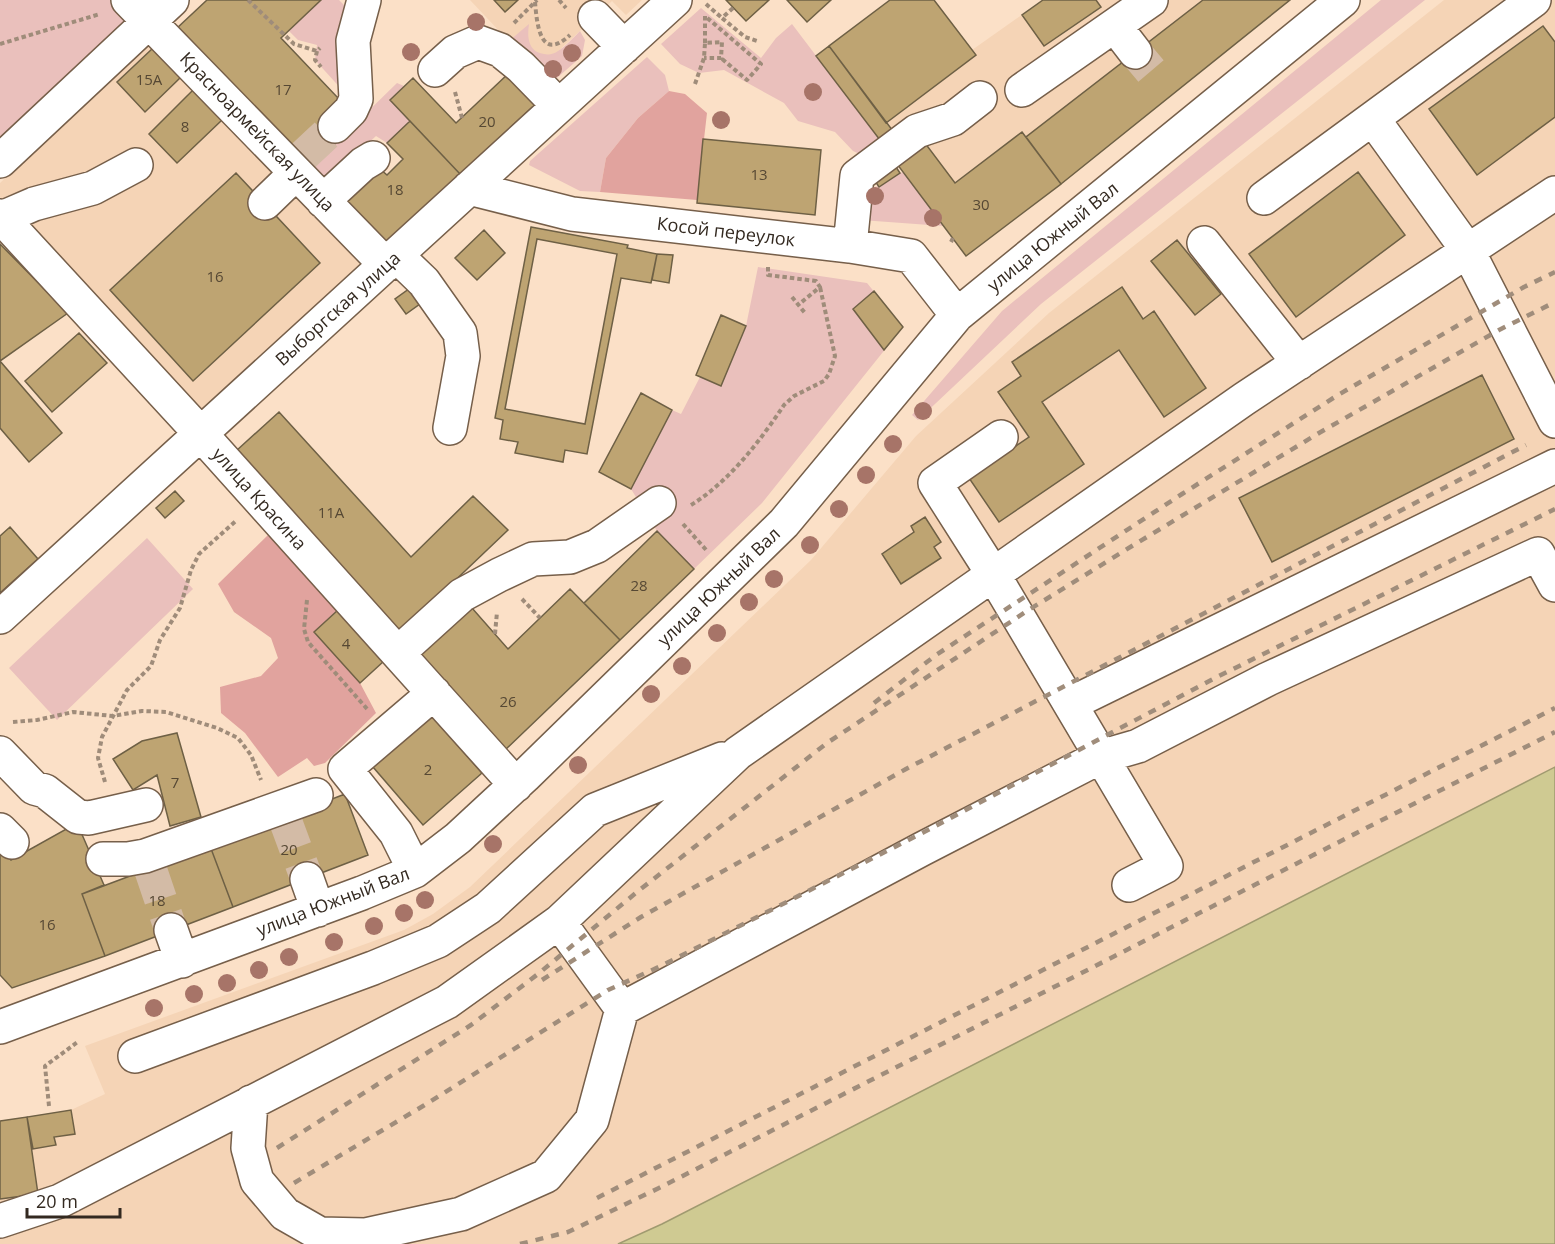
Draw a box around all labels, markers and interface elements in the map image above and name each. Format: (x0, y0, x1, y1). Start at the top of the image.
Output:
street label: Красноармейская улица (175, 46, 340, 216)
house number: 15А (136, 69, 163, 89)
house number: 17 (274, 79, 292, 99)
house number: 20 (478, 111, 496, 131)
house number: 8 (181, 116, 189, 136)
house number: 13 (750, 164, 768, 184)
street label: улица Южный Вал (982, 176, 1123, 297)
house number: 18 (386, 179, 404, 199)
house number: 30 (972, 194, 990, 214)
street label: Косой переулок (656, 211, 797, 251)
street label: Выборгская улица (270, 246, 405, 371)
house number: 16 (206, 266, 224, 286)
street label: улица Красина (207, 442, 312, 555)
house number: 11А (318, 502, 345, 522)
street label: улица Южный Вал (652, 521, 785, 651)
house number: 28 (630, 575, 648, 595)
house number: 4 (342, 633, 351, 653)
house number: 26 (499, 691, 517, 711)
house number: 2 (424, 759, 432, 779)
house number: 7 (171, 772, 179, 792)
house number: 20 (280, 839, 298, 859)
street label: улица Южный Вал (253, 861, 413, 941)
house number: 18 (148, 890, 166, 910)
house number: 16 (38, 914, 56, 934)
scale bar (27, 1181, 120, 1219)
text: 20 m (36, 1189, 78, 1213)

